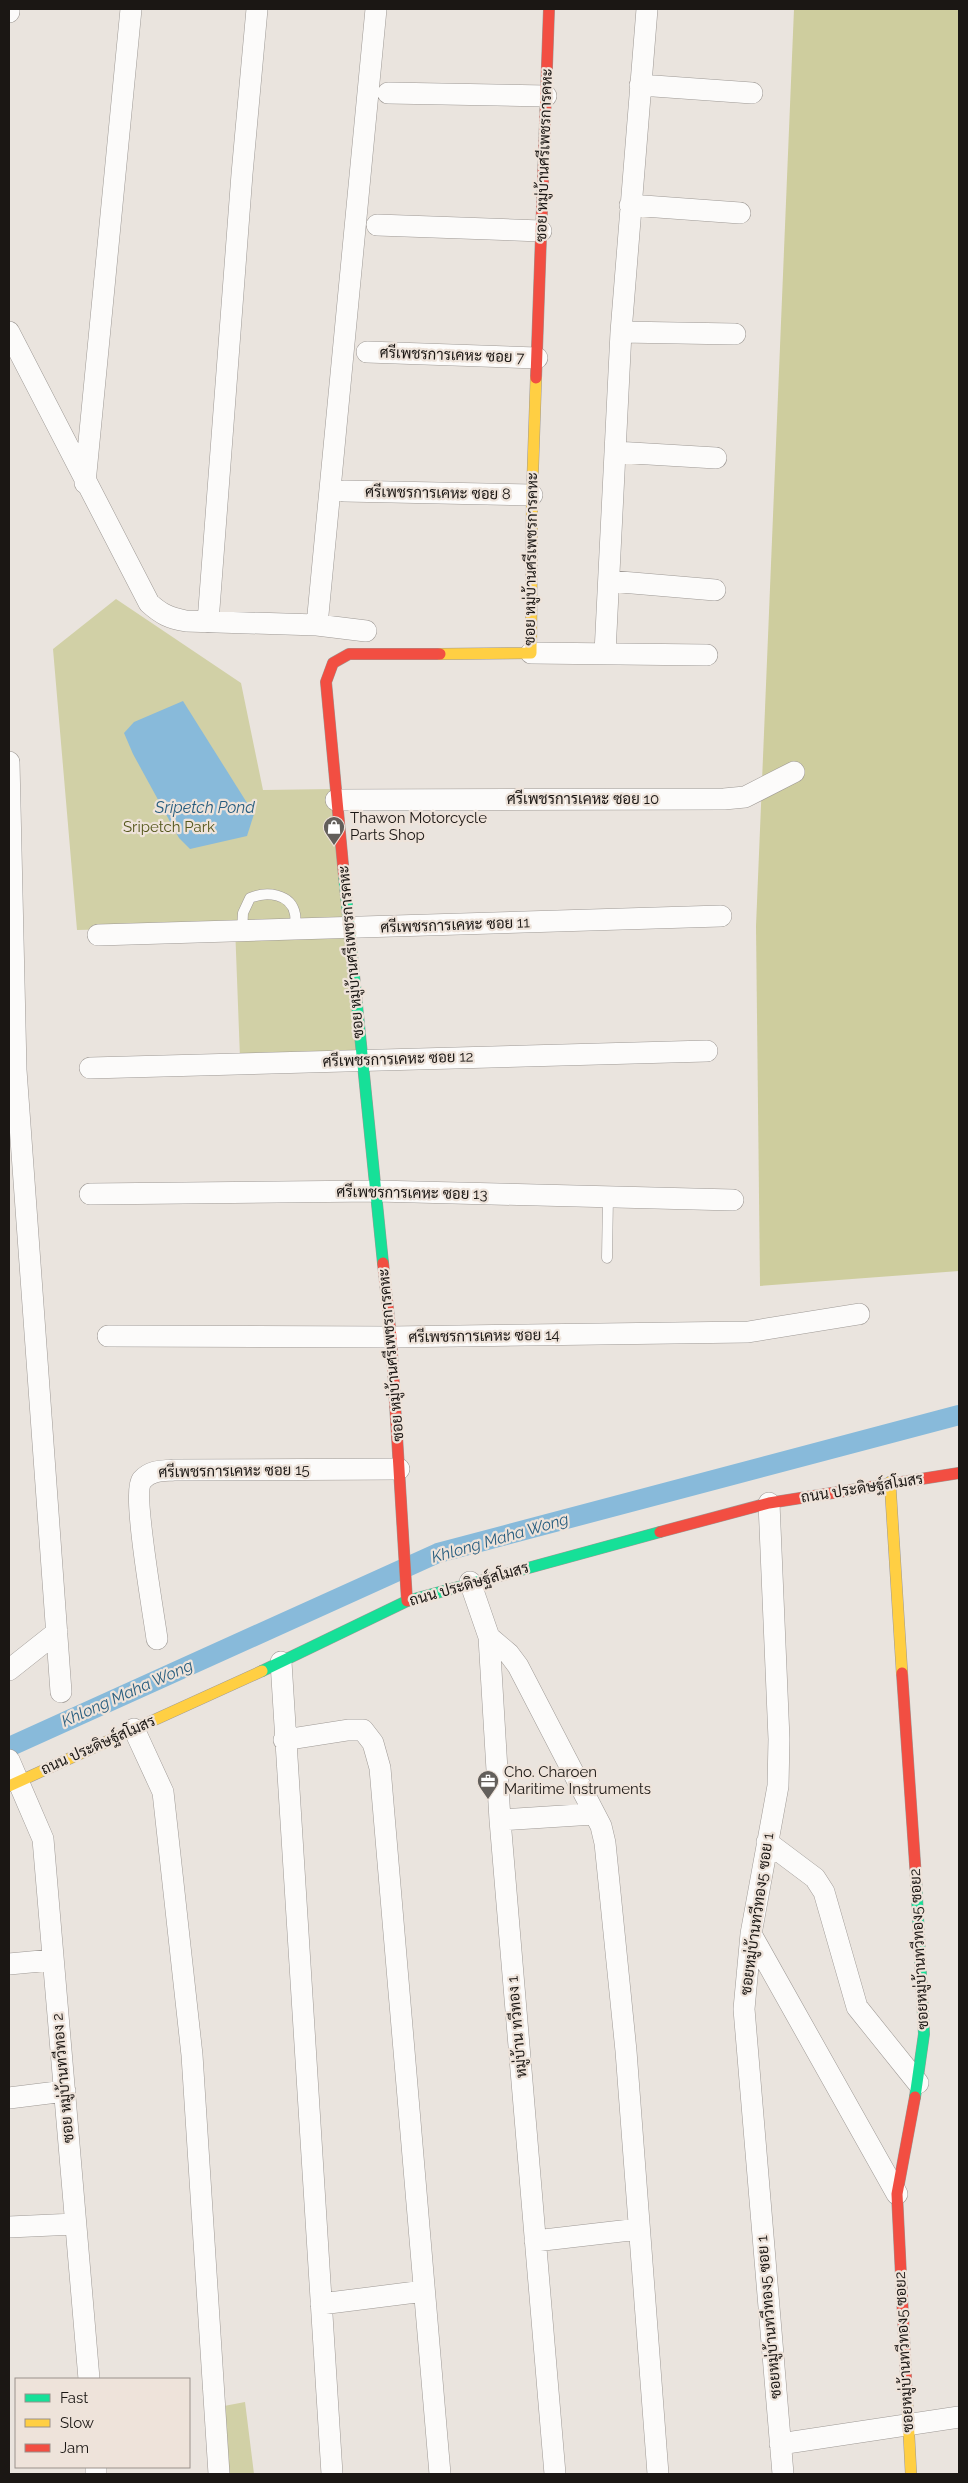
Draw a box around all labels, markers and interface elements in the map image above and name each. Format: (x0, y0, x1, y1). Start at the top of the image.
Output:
street label: ซอย หมู่บ้านศรีเพชรการคหะ (531, 68, 557, 242)
street label: ศรีเพชรการเคหะ ซอย 7 (379, 342, 525, 367)
street label: ซอย หมู่บ้านศรีเพชรการคหะ (519, 472, 543, 646)
street label: ศรีเพชรการเคหะ ซอย 8 (365, 482, 511, 503)
street label: ศรีเพชรการเคหะ ซอย 10 (507, 789, 659, 808)
water label: Sripetch Pond (154, 798, 255, 817)
place label: Thawon Motorcycle Parts Shop (350, 809, 487, 844)
shop icon: Thawon Motorcycle Parts Shop (322, 815, 346, 846)
park label: Sripetch Park (123, 818, 215, 836)
street label: ซอย หมู่บ้านศรีเพชรการคหะ (333, 865, 369, 1039)
street label: ศรีเพชรการเคหะ ซอย 11 (380, 912, 531, 937)
street label: ศรีเพชรการเคหะ ซอย 12 (322, 1046, 474, 1071)
street label: ศรีเพชรการเคหะ ซอย 13 (336, 1182, 488, 1203)
street label: ซอย หมู่บ้านศรีเพชรการคหะ (373, 1268, 409, 1442)
street label: ศรีเพชรการเคหะ ซอย 14 (408, 1325, 560, 1346)
street label: ศรีเพชรการเคหะ ซอย 15 (158, 1460, 310, 1481)
street label: ถนน ประดิษฐ์สโมสร (799, 1468, 925, 1508)
water label: Khlong Maha Wong (429, 1509, 571, 1567)
street label: ถนน ประดิษฐ์สโมสร (407, 1557, 531, 1611)
water label: Khlong Maha Wong (58, 1655, 196, 1731)
street label: ถนน ประดิษฐ์สโมสร (38, 1711, 158, 1779)
place label: Cho. Charoen Maritime Instruments (504, 1763, 651, 1798)
office icon: Cho. Charoen Maritime Instruments (476, 1769, 500, 1800)
street label: ซอยหมู่บ้านทวีทอง5 ซอย 1 (736, 1831, 778, 1996)
street label: ซอยหมู่บ้านทวีทอง5 ซอย2 (905, 1868, 933, 2030)
street label: หมู่บ้าน ทวีทอง 1 (503, 1975, 531, 2079)
street label: ซอย หมู่บ้านทวีทอง 2 (47, 2012, 79, 2144)
street label: ซอยหมู่บ้านทวีทอง5 ซอย 1 (752, 2234, 786, 2399)
street label: ซอยหมู่บ้านทวีทอง5 ซอย2 (890, 2271, 918, 2433)
legend (15, 2378, 190, 2468)
text: Fast (60, 2389, 88, 2407)
text: Slow (60, 2414, 94, 2432)
text: Jam (60, 2439, 89, 2457)

